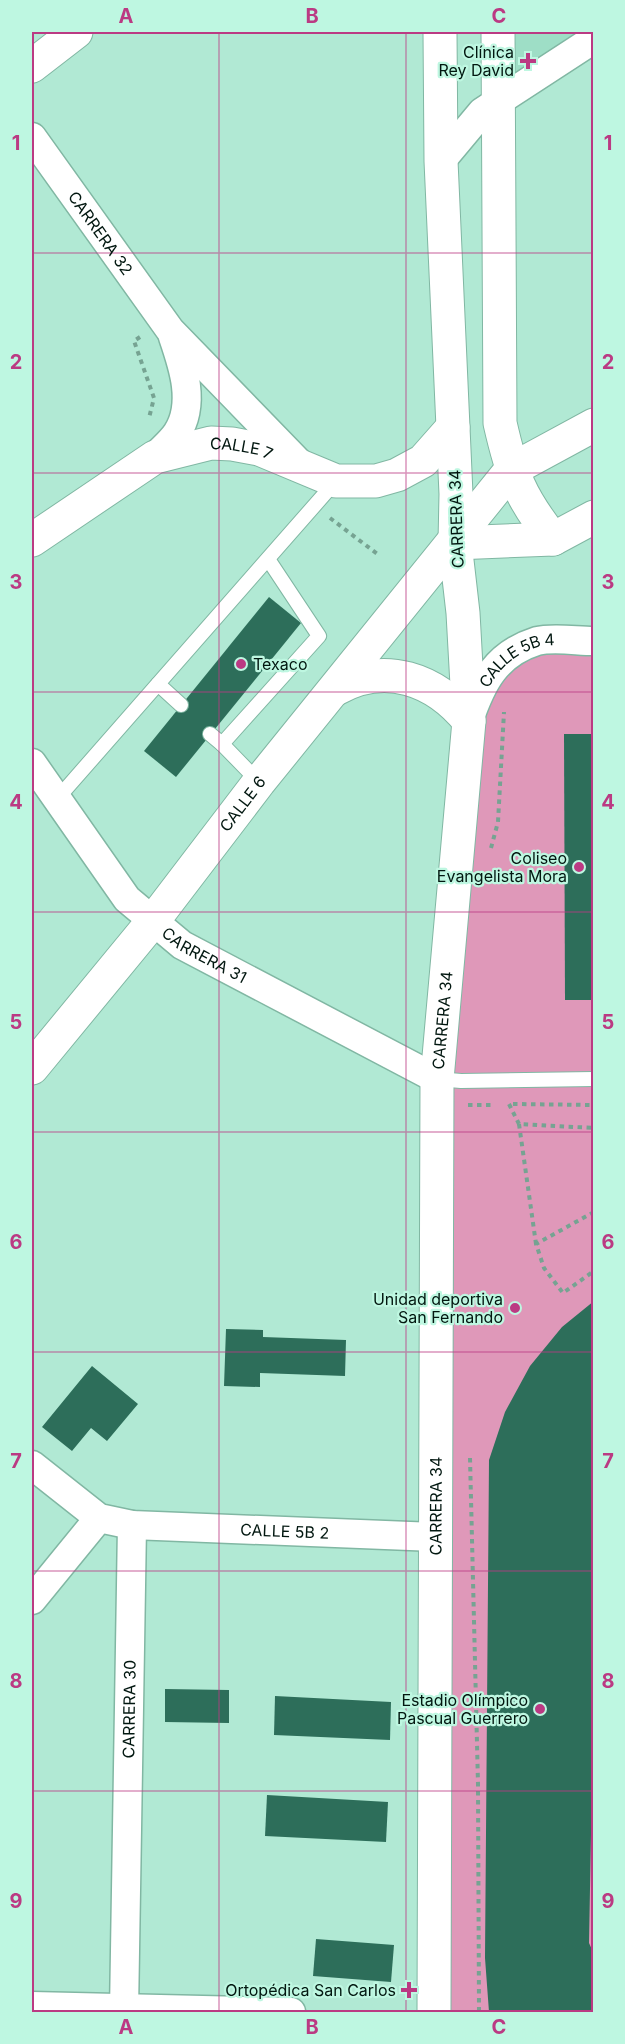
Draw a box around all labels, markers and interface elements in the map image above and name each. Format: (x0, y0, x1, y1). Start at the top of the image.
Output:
text: A (119, 4, 134, 28)
text: B (305, 4, 319, 28)
text: C (492, 4, 506, 28)
place label: Clínica Rey David (438, 42, 514, 80)
marker: Clínica Rey David (519, 52, 537, 70)
text: 1 (12, 131, 20, 155)
text: 1 (604, 131, 612, 155)
street label: CARRERA 32 (64, 187, 137, 279)
text: 2 (10, 350, 22, 374)
text: 2 (602, 350, 614, 374)
street label: CALLE 7 (210, 433, 276, 464)
street label: CARRERA 34 (444, 469, 468, 569)
text: 3 (10, 570, 22, 594)
text: 3 (602, 570, 614, 594)
street label: CALLE 5B 4 (475, 629, 555, 691)
place label: Texaco (253, 654, 308, 674)
marker: Texaco (234, 657, 248, 671)
street label: CALLE 6 (215, 772, 270, 835)
text: 4 (9, 790, 23, 814)
text: 4 (601, 790, 615, 814)
place label: Coliseo Evangelista Mora (437, 848, 567, 886)
marker: Coliseo Evangelista Mora (572, 860, 586, 874)
street label: CARRERA 31 (158, 923, 250, 987)
street label: CARRERA 34 (428, 970, 457, 1070)
text: 5 (10, 1010, 22, 1034)
text: 5 (602, 1010, 614, 1034)
text: 6 (10, 1230, 23, 1254)
text: 6 (602, 1230, 615, 1254)
place label: Unidad deportiva San Fernando (373, 1289, 503, 1327)
marker: Unidad deportiva San Fernando (508, 1301, 522, 1315)
text: 7 (10, 1449, 22, 1473)
text: 7 (602, 1449, 614, 1473)
street label: CARRERA 34 (425, 1457, 446, 1555)
street label: CALLE 5B 2 (240, 1519, 330, 1543)
street label: CARRERA 30 (118, 1660, 140, 1758)
text: 8 (9, 1669, 23, 1693)
text: 8 (601, 1669, 615, 1693)
place label: Estadio Olímpico Pascual Guerrero (397, 1690, 528, 1728)
marker: Estadio Olímpico Pascual Guerrero (533, 1702, 547, 1716)
text: 9 (10, 1889, 23, 1913)
text: 9 (602, 1889, 615, 1913)
place label: Ortopédica San Carlos (225, 1980, 396, 2000)
marker: Ortopédica San Carlos (400, 1981, 418, 1999)
text: A (119, 2015, 134, 2039)
text: B (305, 2015, 319, 2039)
text: C (492, 2015, 506, 2039)

